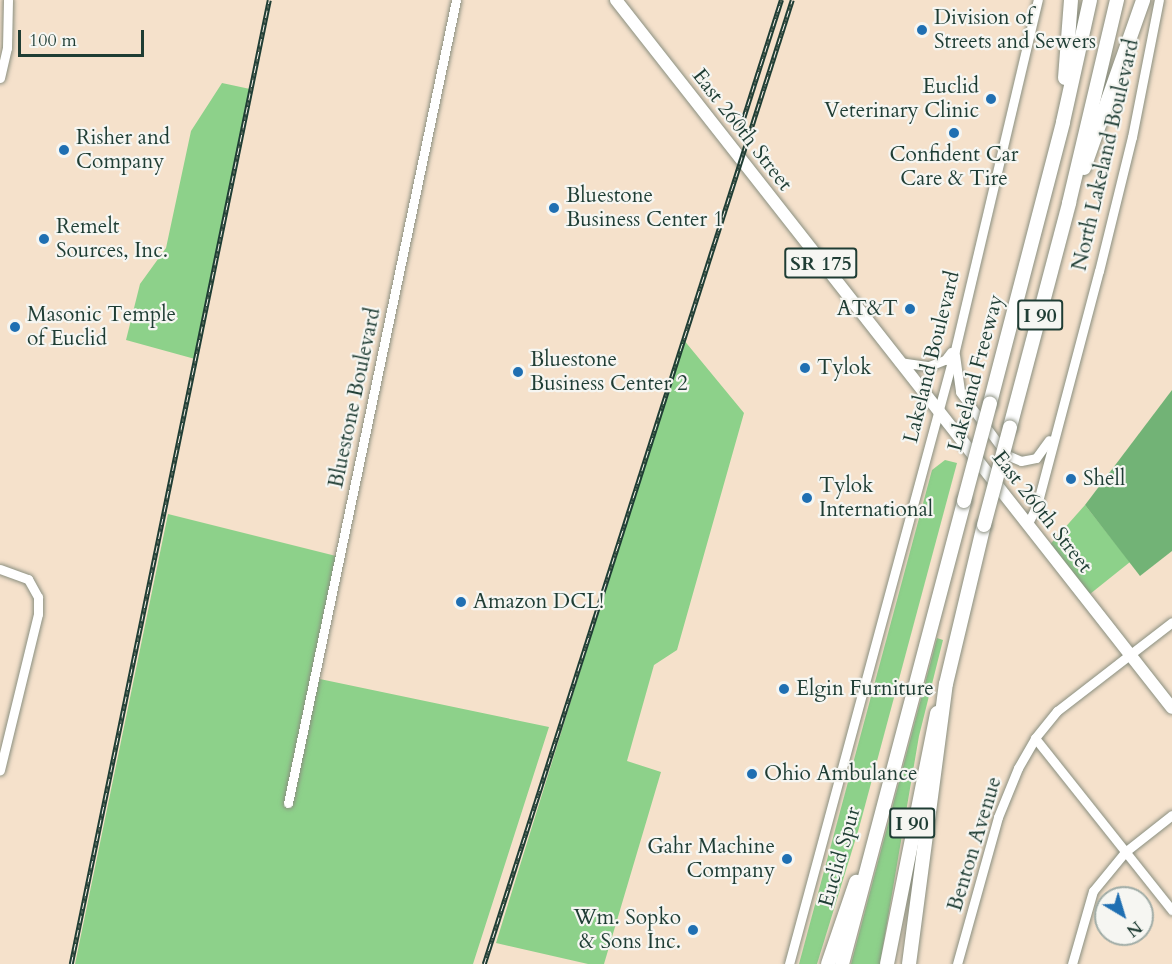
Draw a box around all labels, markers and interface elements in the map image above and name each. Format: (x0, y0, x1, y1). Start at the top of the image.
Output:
place label: Division of Streets and Sewers (934, 5, 1096, 55)
scale bar (21, 18, 147, 56)
marker: Division of Streets and Sewers (915, 23, 929, 37)
text: 100 m (29, 28, 77, 53)
street label: North Lakeland Boulevard (1067, 37, 1145, 273)
street label: East 260th Street (687, 64, 797, 196)
place label: Euclid Veterinary Clinic (824, 74, 979, 124)
marker: Euclid Veterinary Clinic (984, 92, 998, 106)
place label: Risher and Company (76, 125, 170, 175)
marker: Confident Car Care & Tire (947, 126, 961, 140)
place label: Confident Car Care & Tire (890, 142, 1018, 192)
marker: Risher and Company (57, 143, 71, 157)
place label: Bluestone Business Center 1 (566, 183, 724, 233)
marker: Bluestone Business Center 1 (547, 201, 561, 215)
place label: Remelt Sources, Inc. (56, 214, 168, 264)
marker: Remelt Sources, Inc. (37, 232, 51, 246)
road number: SR 175 (784, 246, 858, 280)
street label: Lakeland Boulevard (898, 268, 966, 446)
street label: Lakeland Freeway (943, 292, 1009, 454)
place label: AT&T (837, 296, 898, 322)
road number: I 90 (1016, 298, 1064, 332)
place label: Masonic Temple of Euclid (27, 302, 176, 352)
marker: AT&T (903, 302, 917, 316)
street label: Bluestone Boulevard (324, 306, 386, 490)
marker: Masonic Temple of Euclid (8, 320, 22, 334)
place label: Bluestone Business Center 2 (530, 347, 688, 397)
place label: Tylok (817, 355, 871, 381)
marker: Tylok (798, 361, 812, 375)
marker: Bluestone Business Center 2 (511, 365, 525, 379)
street label: East 260th Street (987, 446, 1097, 578)
place label: Shell (1083, 466, 1125, 492)
marker: Shell (1064, 472, 1078, 486)
place label: Tylok International (819, 473, 933, 523)
marker: Tylok International (800, 491, 814, 505)
place label: Amazon DCL! (473, 589, 604, 615)
marker: Amazon DCL! (454, 595, 468, 609)
place label: Elgin Furniture (796, 676, 934, 702)
marker: Elgin Furniture (777, 682, 791, 696)
place label: Ohio Ambulance (764, 761, 918, 787)
marker: Ohio Ambulance (745, 767, 759, 781)
street label: Benton Avenue (943, 774, 1007, 914)
street label: Euclid Spur (814, 804, 866, 910)
road number: I 90 (888, 806, 936, 840)
place label: Gahr Machine Company (647, 834, 775, 884)
marker: Gahr Machine Company (780, 852, 794, 866)
north arrow (1094, 886, 1154, 946)
place label: Wm. Sopko & Sons Inc. (573, 905, 681, 955)
text: N (1122, 916, 1146, 942)
marker: Wm. Sopko & Sons Inc. (686, 923, 700, 937)

